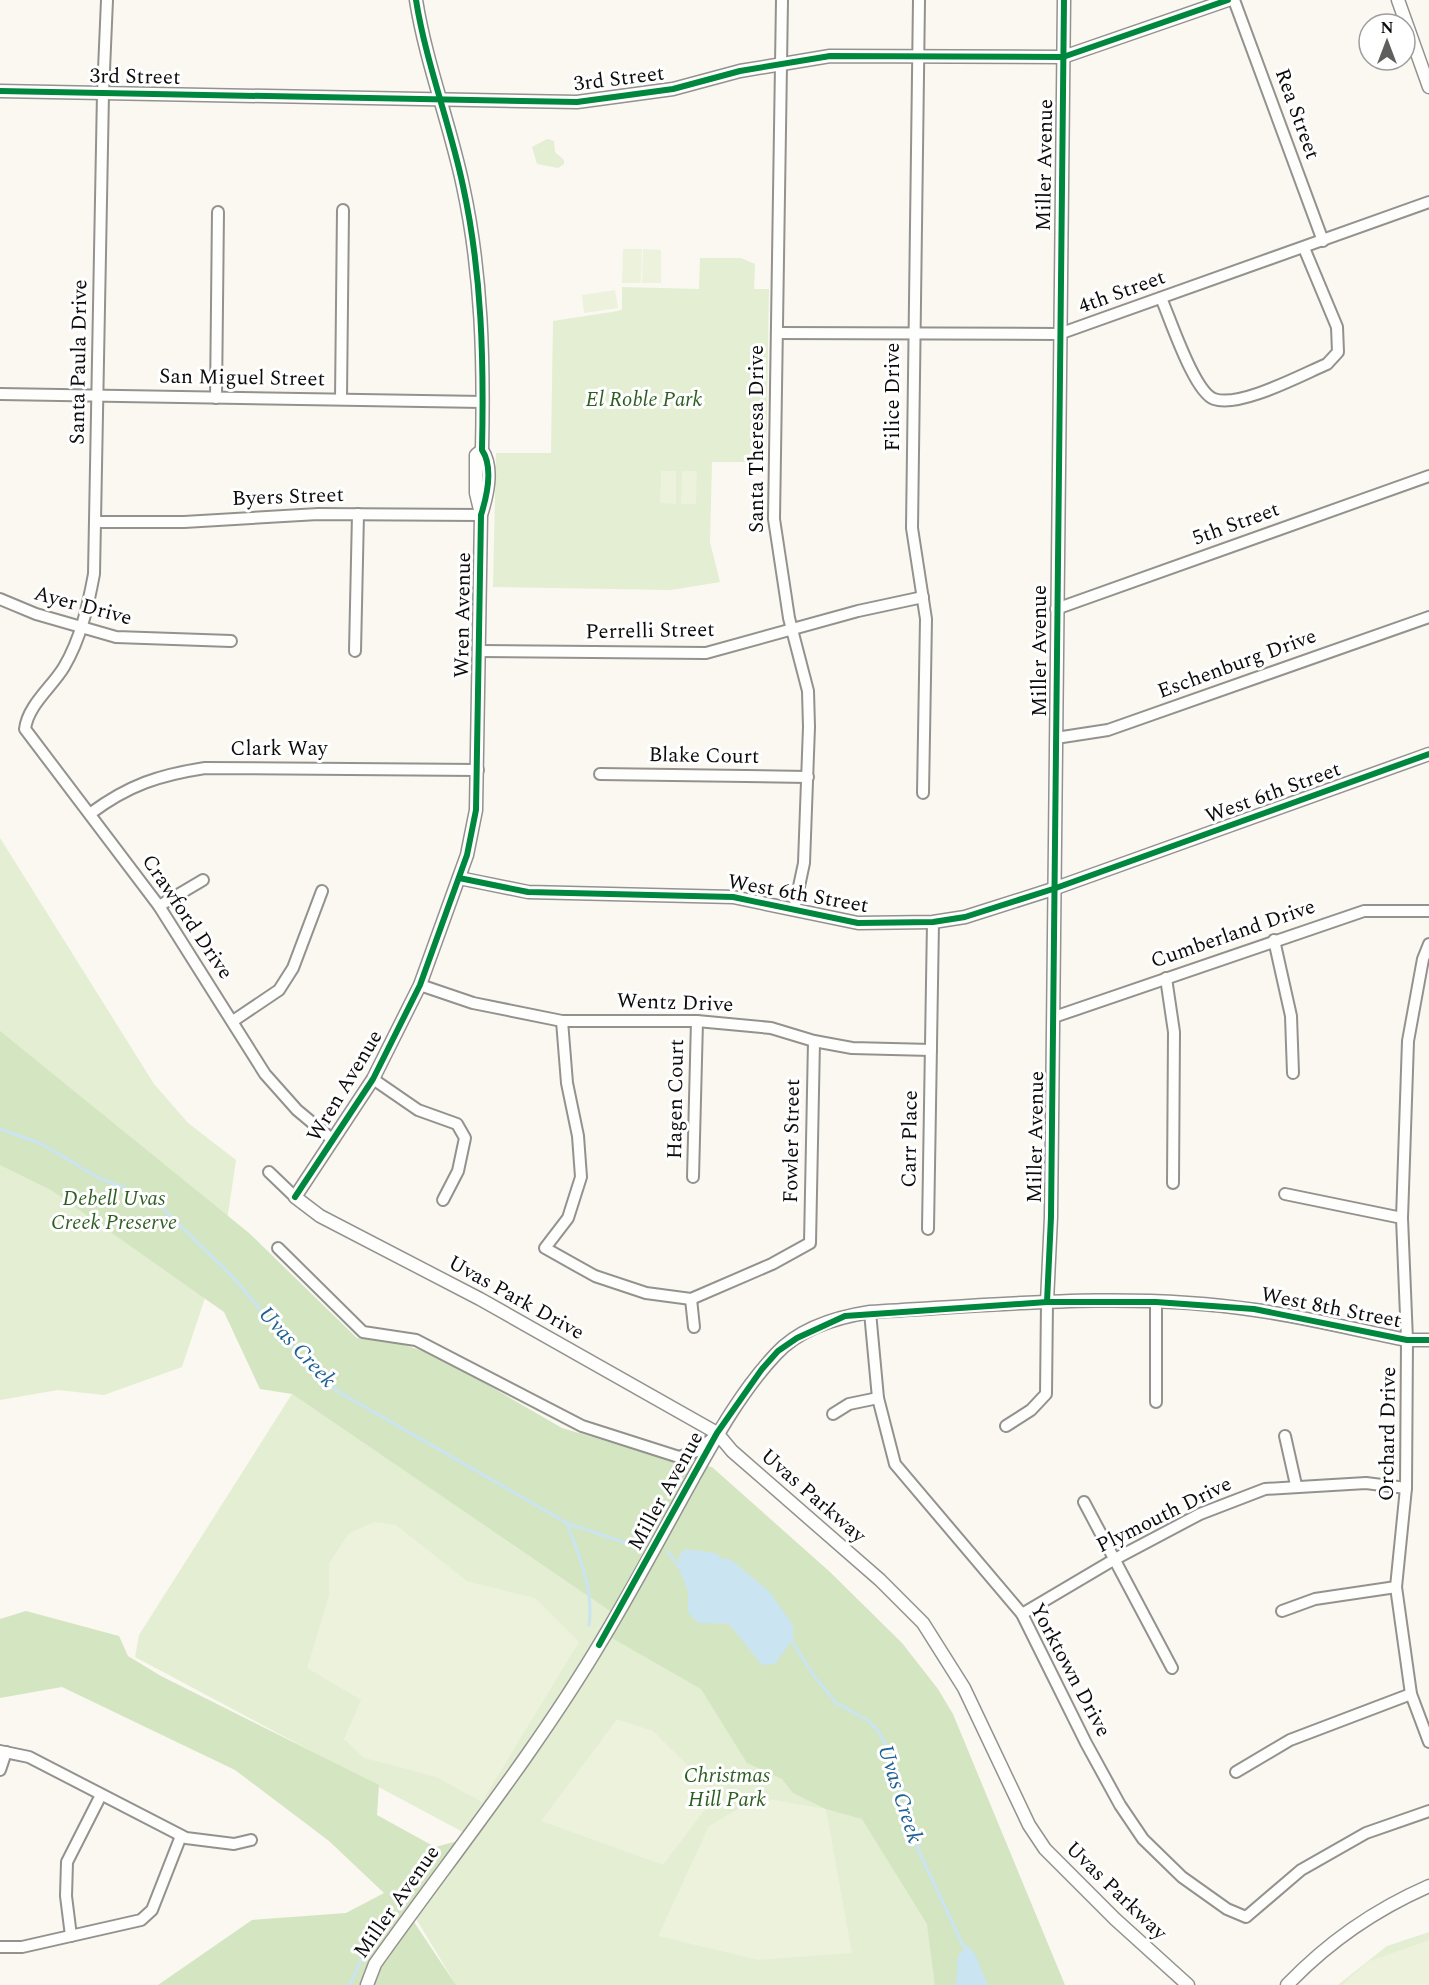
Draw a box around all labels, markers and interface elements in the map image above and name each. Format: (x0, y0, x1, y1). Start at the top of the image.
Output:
north arrow (1357, 12, 1417, 72)
text: N (1380, 16, 1394, 40)
street label: 3rd Street (572, 58, 666, 100)
street label: 3rd Street (89, 60, 181, 94)
street label: Rea Street (1266, 64, 1328, 164)
street label: Miller Avenue (1028, 99, 1062, 231)
street label: 4th Street (1074, 261, 1170, 323)
street label: Santa Paula Drive (62, 279, 96, 445)
street label: Filice Drive (877, 343, 909, 451)
street label: Santa Theresa Drive (741, 345, 773, 533)
street label: San Miguel Street (159, 361, 325, 395)
park label: El Roble Park (586, 384, 703, 416)
street label: Byers Street (232, 479, 344, 515)
street label: 5th Street (1188, 493, 1284, 555)
street label: Wren Avenue (446, 552, 480, 678)
street label: Ayer Drive (30, 578, 136, 634)
street label: Miller Avenue (1024, 585, 1056, 717)
street label: Perrelli Street (585, 614, 715, 648)
street label: Eschenburg Drive (1153, 620, 1321, 708)
street label: Clark Way (230, 733, 329, 765)
street label: Blake Court (648, 739, 760, 773)
street label: West 6th Street (1201, 754, 1345, 832)
street label: Crawford Drive (133, 848, 241, 986)
street label: West 6th Street (725, 866, 871, 922)
street label: Cumberland Drive (1146, 891, 1320, 977)
street label: Wentz Drive (616, 985, 734, 1021)
street label: Wren Avenue (299, 1024, 391, 1148)
street label: Hagen Court (659, 1039, 693, 1159)
street label: Miller Avenue (1019, 1071, 1053, 1203)
street label: Fowler Street (775, 1079, 809, 1203)
street label: Carr Place (893, 1090, 927, 1188)
park label: Debell Uvas Creek Preserve (51, 1183, 177, 1239)
street label: Uvas Park Drive (442, 1247, 590, 1349)
street label: West 8th Street (1258, 1279, 1404, 1337)
water label: Uvas Creek (250, 1299, 344, 1395)
street label: Orchard Drive (1371, 1366, 1405, 1502)
street label: Miller Avenue (620, 1425, 712, 1557)
street label: Uvas Parkway (753, 1441, 874, 1552)
street label: Plymouth Drive (1091, 1468, 1237, 1562)
street label: Yorktown Drive (1021, 1597, 1119, 1743)
water label: Uvas Creek (869, 1741, 931, 1847)
park label: Christmas Hill Park (684, 1760, 771, 1816)
street label: Uvas Parkway (1058, 1834, 1175, 1949)
street label: Miller Avenue (346, 1839, 448, 1965)

